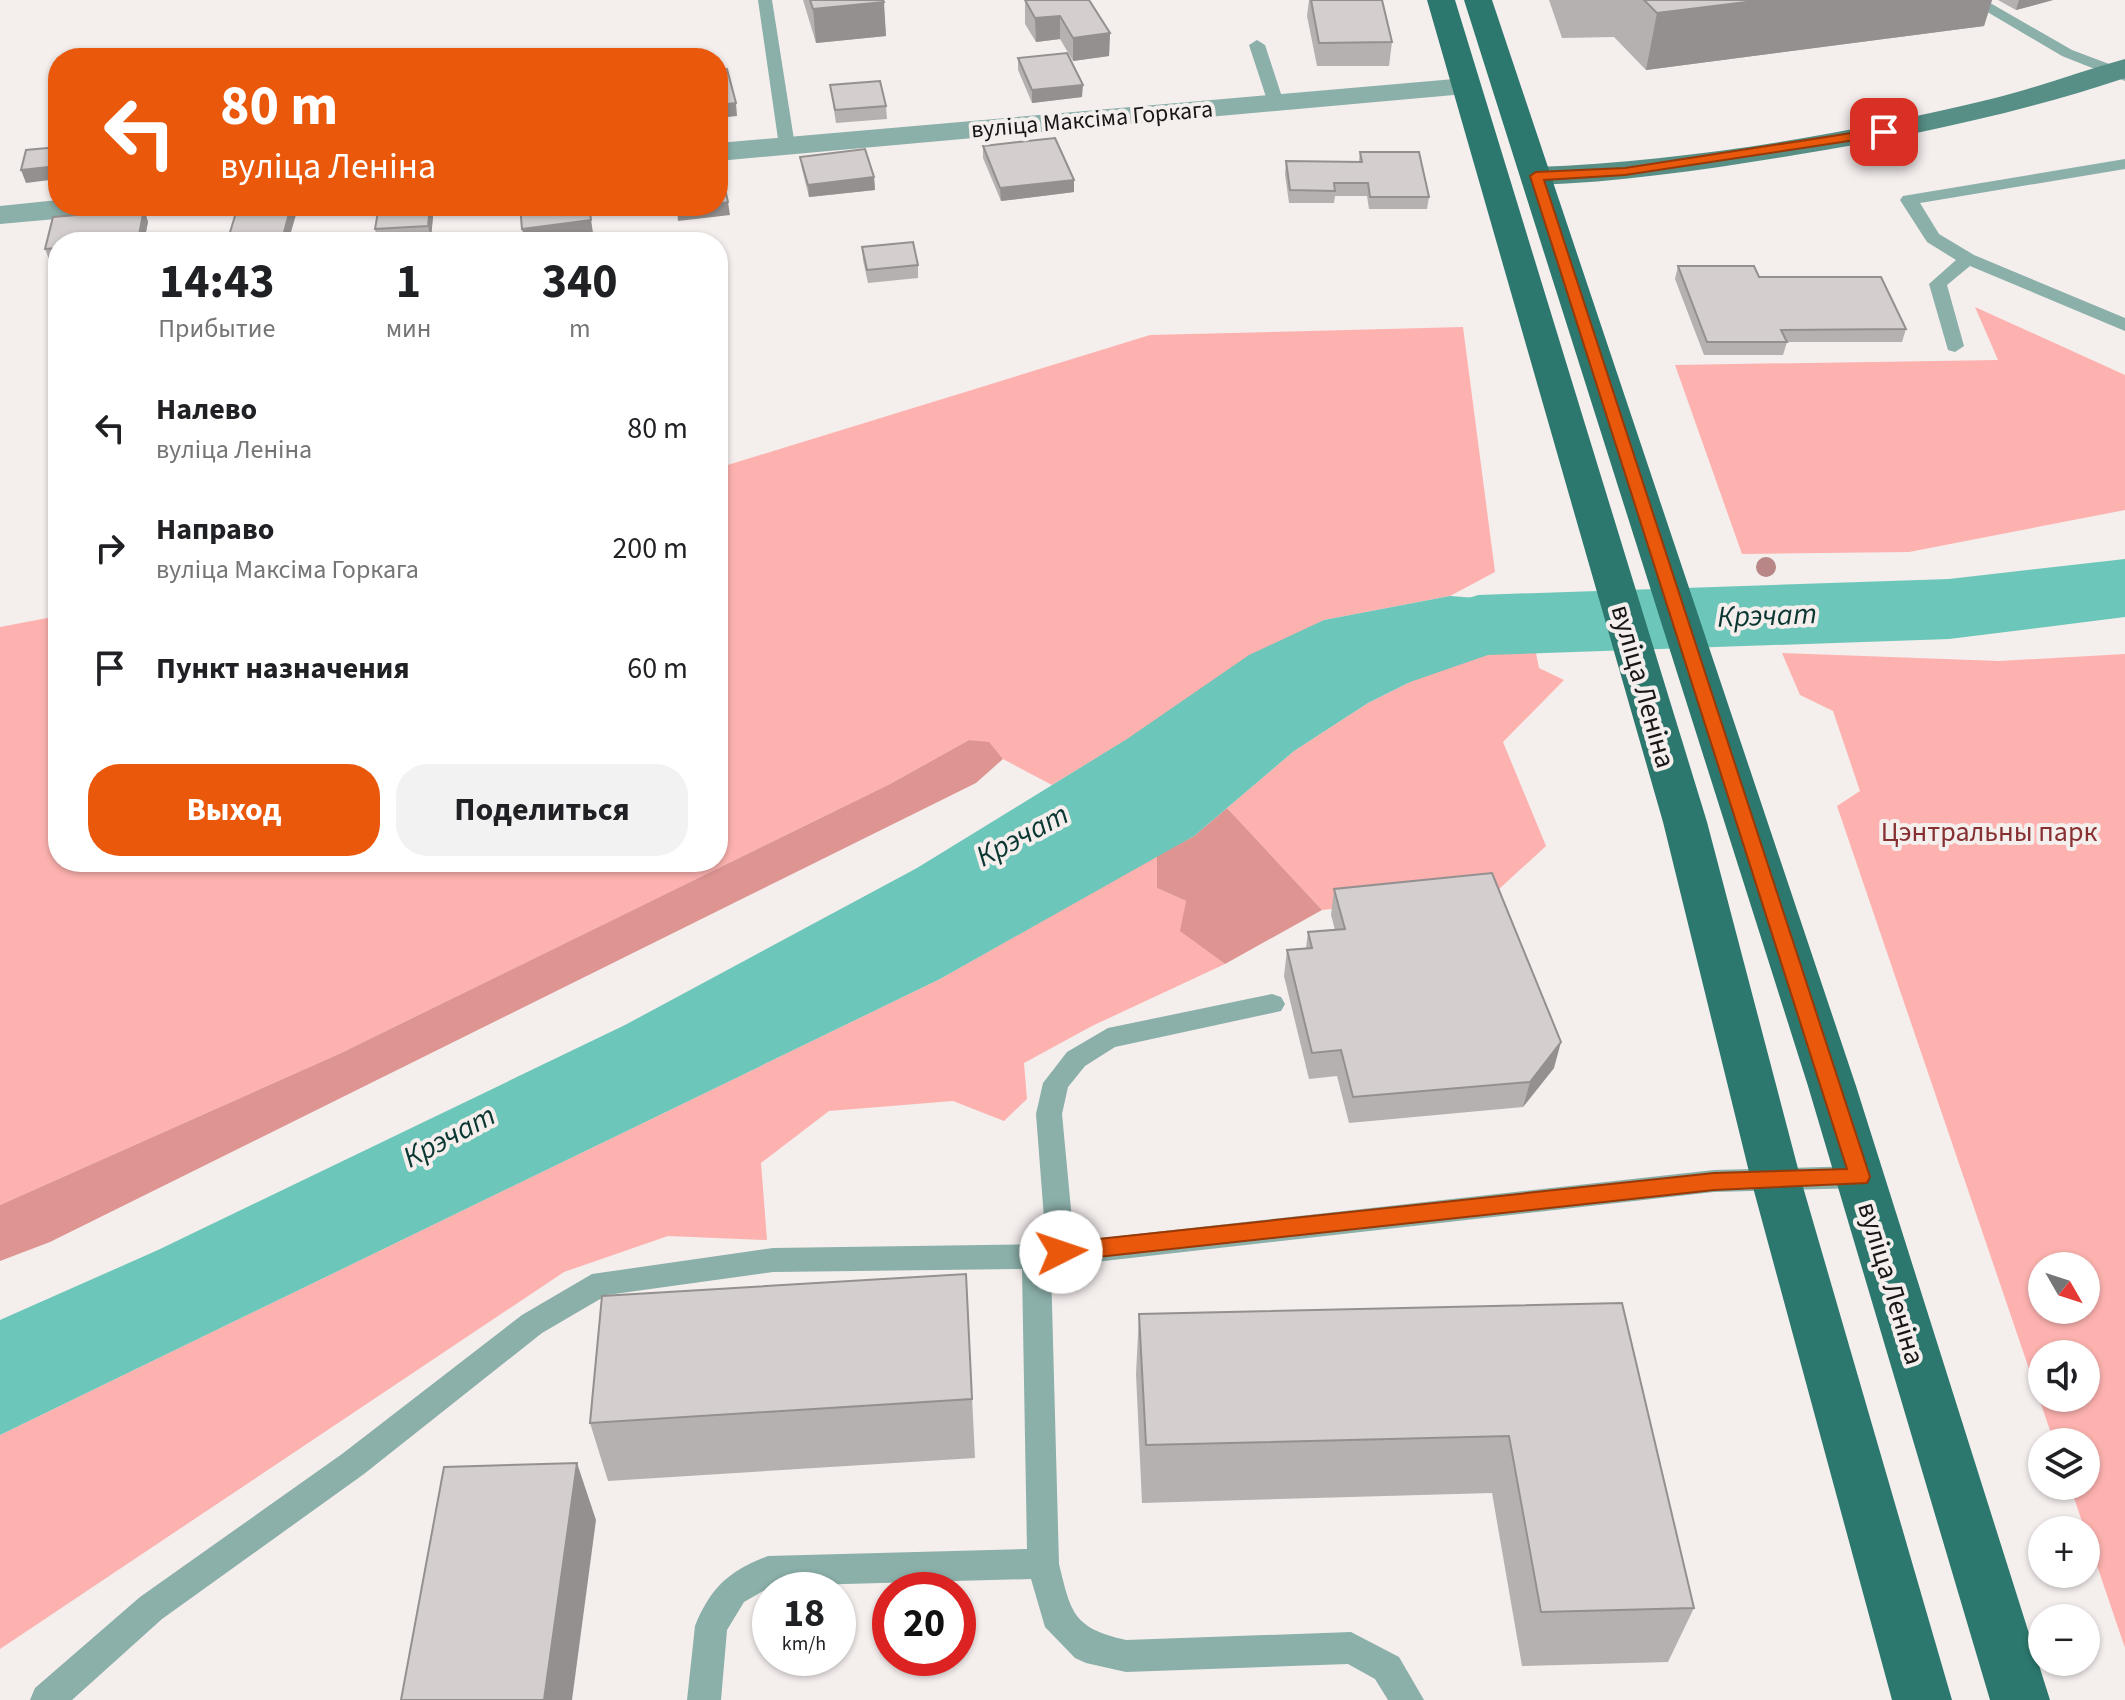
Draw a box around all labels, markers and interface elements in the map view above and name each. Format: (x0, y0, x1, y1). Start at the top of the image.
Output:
text: 80 m (220, 67, 338, 146)
icon: left (88, 80, 192, 184)
street label: вуліца Максіма Горкага (970, 91, 1214, 148)
pin (1850, 98, 1918, 166)
icon: arrive (1862, 110, 1906, 154)
text: вуліца Леніна (220, 141, 436, 192)
text: 14:43 (159, 248, 275, 316)
text: 1 (396, 248, 421, 316)
text: 340 (542, 248, 618, 316)
text: Прибытие (158, 310, 275, 347)
text: мин (386, 310, 431, 347)
text: m (569, 310, 590, 347)
text: Налево (156, 388, 257, 431)
icon: left (88, 406, 132, 450)
text: 80 m (627, 407, 688, 450)
text: вуліца Леніна (156, 431, 312, 468)
text: Направо (156, 508, 274, 551)
icon: right (88, 526, 132, 570)
text: 200 m (612, 527, 688, 570)
text: вуліца Максіма Горкага (156, 551, 419, 588)
water label: Крэчат (1717, 592, 1818, 639)
street label: вуліца Леніна (1601, 600, 1685, 773)
icon: arrive (88, 646, 132, 690)
text: Пункт назначения (156, 647, 410, 690)
text: 60 m (627, 647, 688, 690)
button: Выход (88, 764, 380, 856)
button: Поделиться (396, 764, 688, 856)
water label: Крэчат (968, 793, 1076, 878)
park label: Цэнтральны парк (1881, 812, 2097, 852)
water label: Крэчат (395, 1094, 503, 1179)
street label: вуліца Леніна (1847, 1197, 1935, 1370)
position arrow (1019, 1210, 1103, 1294)
north arrow (2028, 1252, 2100, 1324)
map controls (2028, 1252, 2100, 1676)
button: sound (2028, 1340, 2100, 1412)
button: layers (2028, 1428, 2100, 1500)
button: + (2028, 1516, 2100, 1588)
speed limit sign: 20 (872, 1572, 976, 1676)
text: 18 (783, 1585, 825, 1642)
button: − (2028, 1604, 2100, 1676)
text: km/h (782, 1630, 826, 1658)

